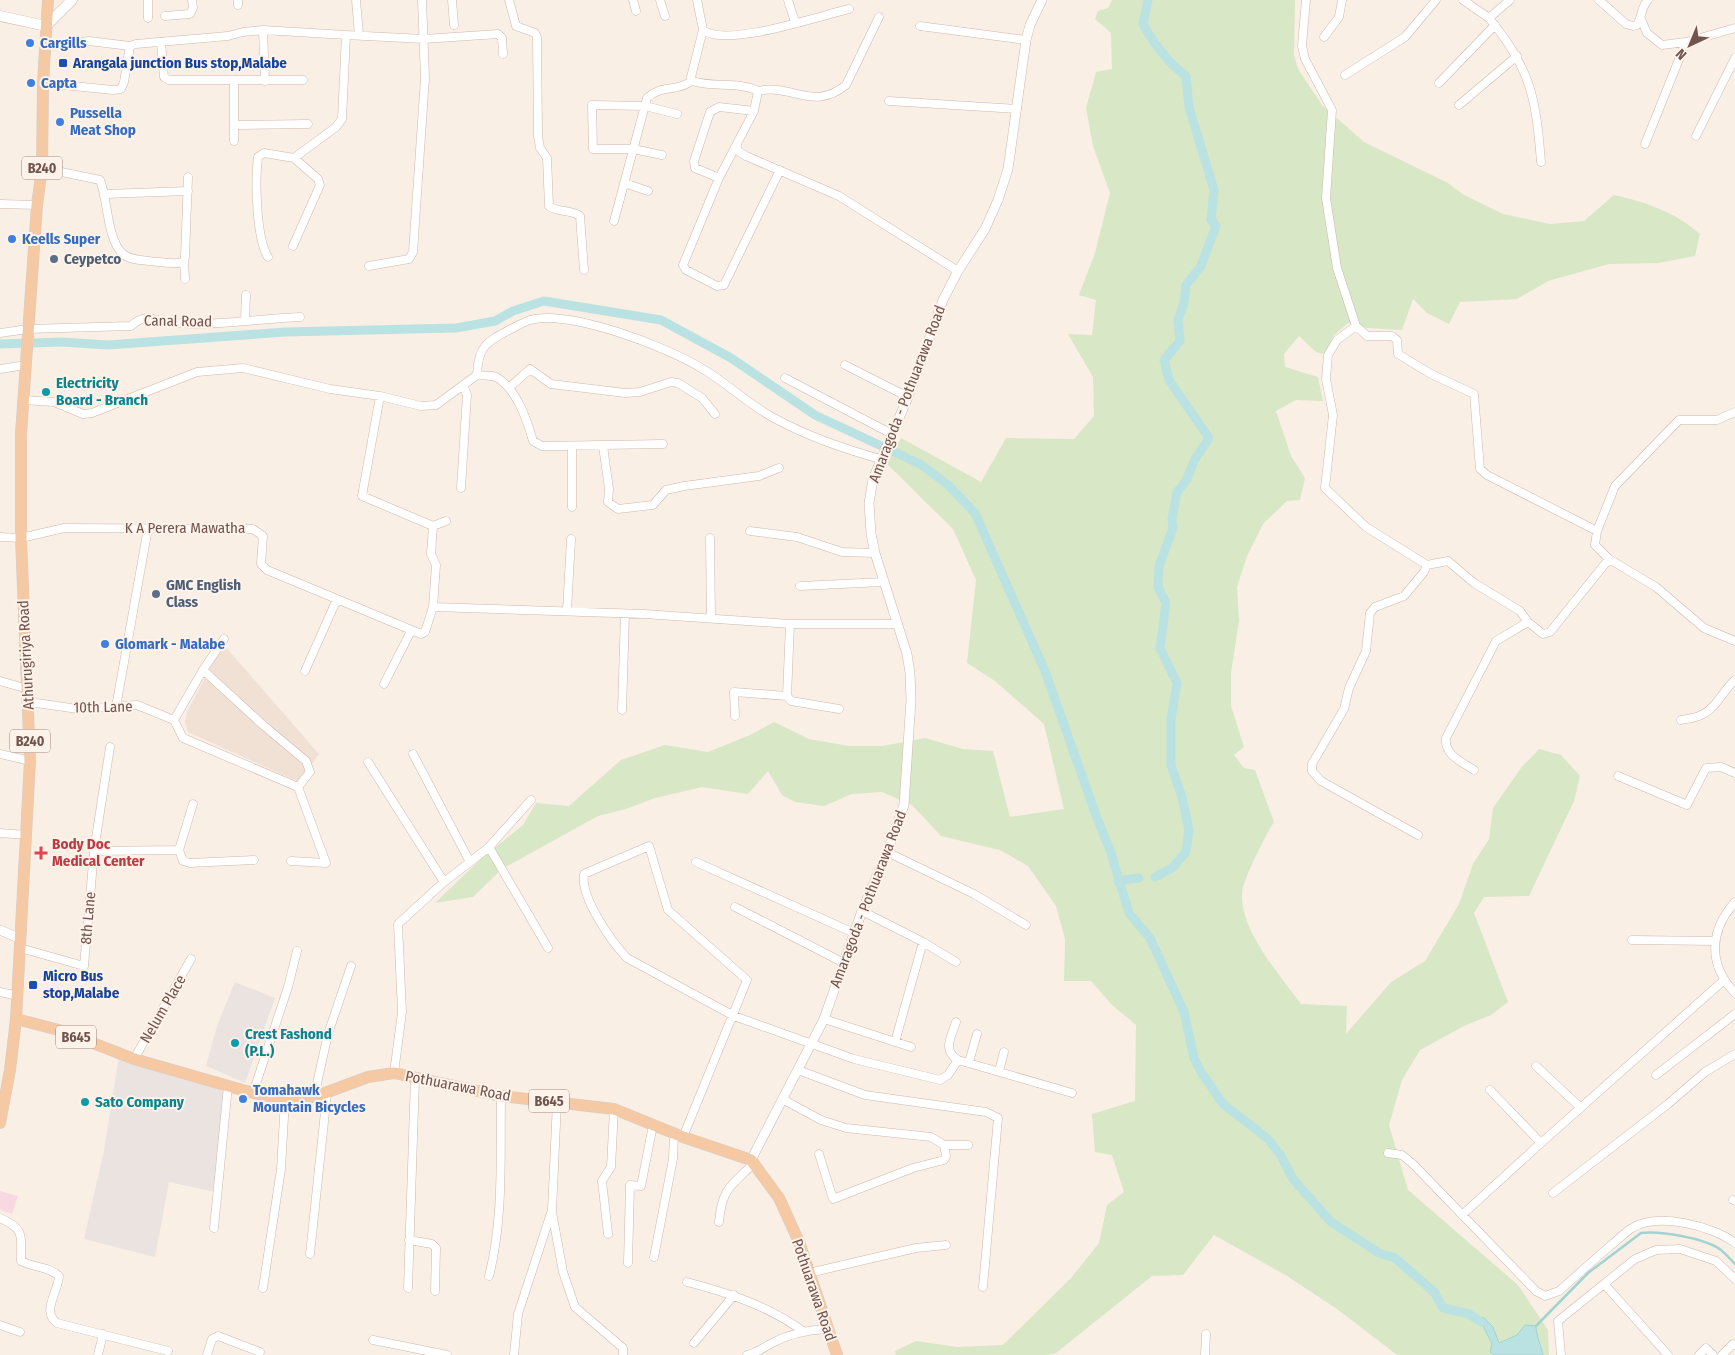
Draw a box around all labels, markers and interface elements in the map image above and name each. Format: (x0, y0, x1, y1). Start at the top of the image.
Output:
north arrow (1665, 20, 1715, 70)
place label: Cargills (40, 34, 87, 52)
marker: Cargills (24, 37, 36, 49)
text: N (1672, 45, 1690, 63)
place label: Arangala junction Bus stop,Malabe (72, 54, 287, 72)
marker: Arangala junction Bus stop,Malabe (57, 57, 69, 69)
place label: Capta (41, 74, 77, 92)
marker: Capta (25, 77, 37, 89)
place label: Pussella Meat Shop (70, 104, 136, 139)
marker: Pussella Meat Shop (54, 116, 66, 128)
road number: B240 (22, 156, 62, 180)
place label: Keells Super (22, 230, 101, 248)
marker: Keells Super (6, 233, 18, 245)
place label: Ceypetco (64, 250, 121, 268)
marker: Ceypetco (48, 253, 60, 265)
street label: Amaragoda - Pothuarawa Road (865, 303, 949, 485)
street label: Canal Road (144, 311, 212, 331)
place label: Electricity Board - Branch (56, 374, 148, 409)
marker: Electricity Board - Branch (40, 386, 52, 398)
street label: K A Perera Mawatha (125, 519, 245, 537)
place label: GMC English Class (166, 576, 241, 611)
marker: GMC English Class (150, 588, 162, 600)
street label: Athurugiriya Road (14, 600, 38, 710)
place label: Glomark - Malabe (115, 635, 225, 653)
marker: Glomark - Malabe (99, 638, 111, 650)
street label: 10th Lane (73, 697, 133, 717)
road number: B240 (10, 729, 50, 752)
street label: Amaragoda - Pothuarawa Road (826, 808, 910, 990)
place label: Body Doc Medical Center (52, 835, 145, 870)
marker: Body Doc Medical Center (34, 846, 48, 860)
street label: 8th Lane (77, 891, 99, 945)
place label: Micro Bus stop,Malabe (43, 967, 120, 1002)
street label: Nelum Place (136, 972, 190, 1046)
marker: Micro Bus stop,Malabe (27, 979, 39, 991)
place label: Crest Fashond (P.L.) (245, 1025, 332, 1060)
road number: B645 (56, 1026, 96, 1048)
marker: Crest Fashond (P.L.) (229, 1037, 241, 1049)
street label: Pothuarawa Road (404, 1067, 512, 1105)
place label: Tomahawk Mountain Bicycles (253, 1081, 366, 1116)
road number: B645 (529, 1090, 569, 1112)
place label: Sato Company (95, 1093, 185, 1111)
marker: Tomahawk Mountain Bicycles (237, 1093, 249, 1105)
marker: Sato Company (79, 1096, 91, 1108)
street label: Pothuarawa Road (788, 1237, 840, 1343)

